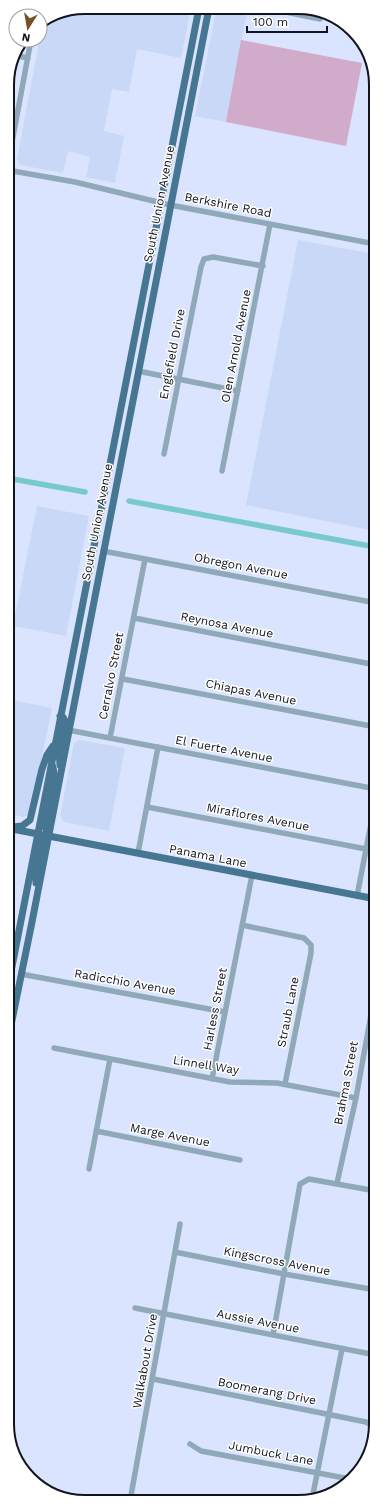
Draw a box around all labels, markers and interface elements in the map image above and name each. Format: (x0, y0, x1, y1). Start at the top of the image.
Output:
north arrow (8, 8, 48, 48)
scale bar (247, 8, 327, 34)
text: 100 m (253, 15, 288, 29)
text: N (21, 30, 31, 44)
street label: South Union Avenue (141, 144, 177, 264)
street label: Berkshire Road (183, 190, 273, 220)
street label: Olen Arnold Avenue (218, 288, 254, 404)
street label: Englefield Drive (156, 307, 188, 400)
street label: South Union Avenue (79, 462, 115, 582)
street label: Obregon Avenue (193, 550, 289, 582)
street label: Reynosa Avenue (179, 609, 275, 641)
street label: Cerralvo Street (96, 631, 126, 721)
street label: Chiapas Avenue (204, 676, 298, 708)
street label: El Fuerte Avenue (174, 733, 274, 765)
street label: Miraflores Avenue (205, 800, 311, 834)
street label: Panama Lane (168, 842, 248, 870)
street label: Radicchio Avenue (73, 966, 177, 998)
street label: Harless Street (200, 966, 230, 1052)
street label: Straub Lane (274, 975, 302, 1048)
street label: Brahma Street (331, 1040, 361, 1126)
street label: Linnell Way (172, 1053, 241, 1077)
street label: Marge Avenue (129, 1120, 211, 1150)
street label: Kingscross Avenue (222, 1244, 332, 1278)
street label: Aussie Avenue (215, 1306, 301, 1336)
street label: Walkabout Drive (130, 1312, 160, 1410)
street label: Boomerang Drive (217, 1375, 317, 1407)
street label: Jumbuck Lane (227, 1438, 315, 1468)

